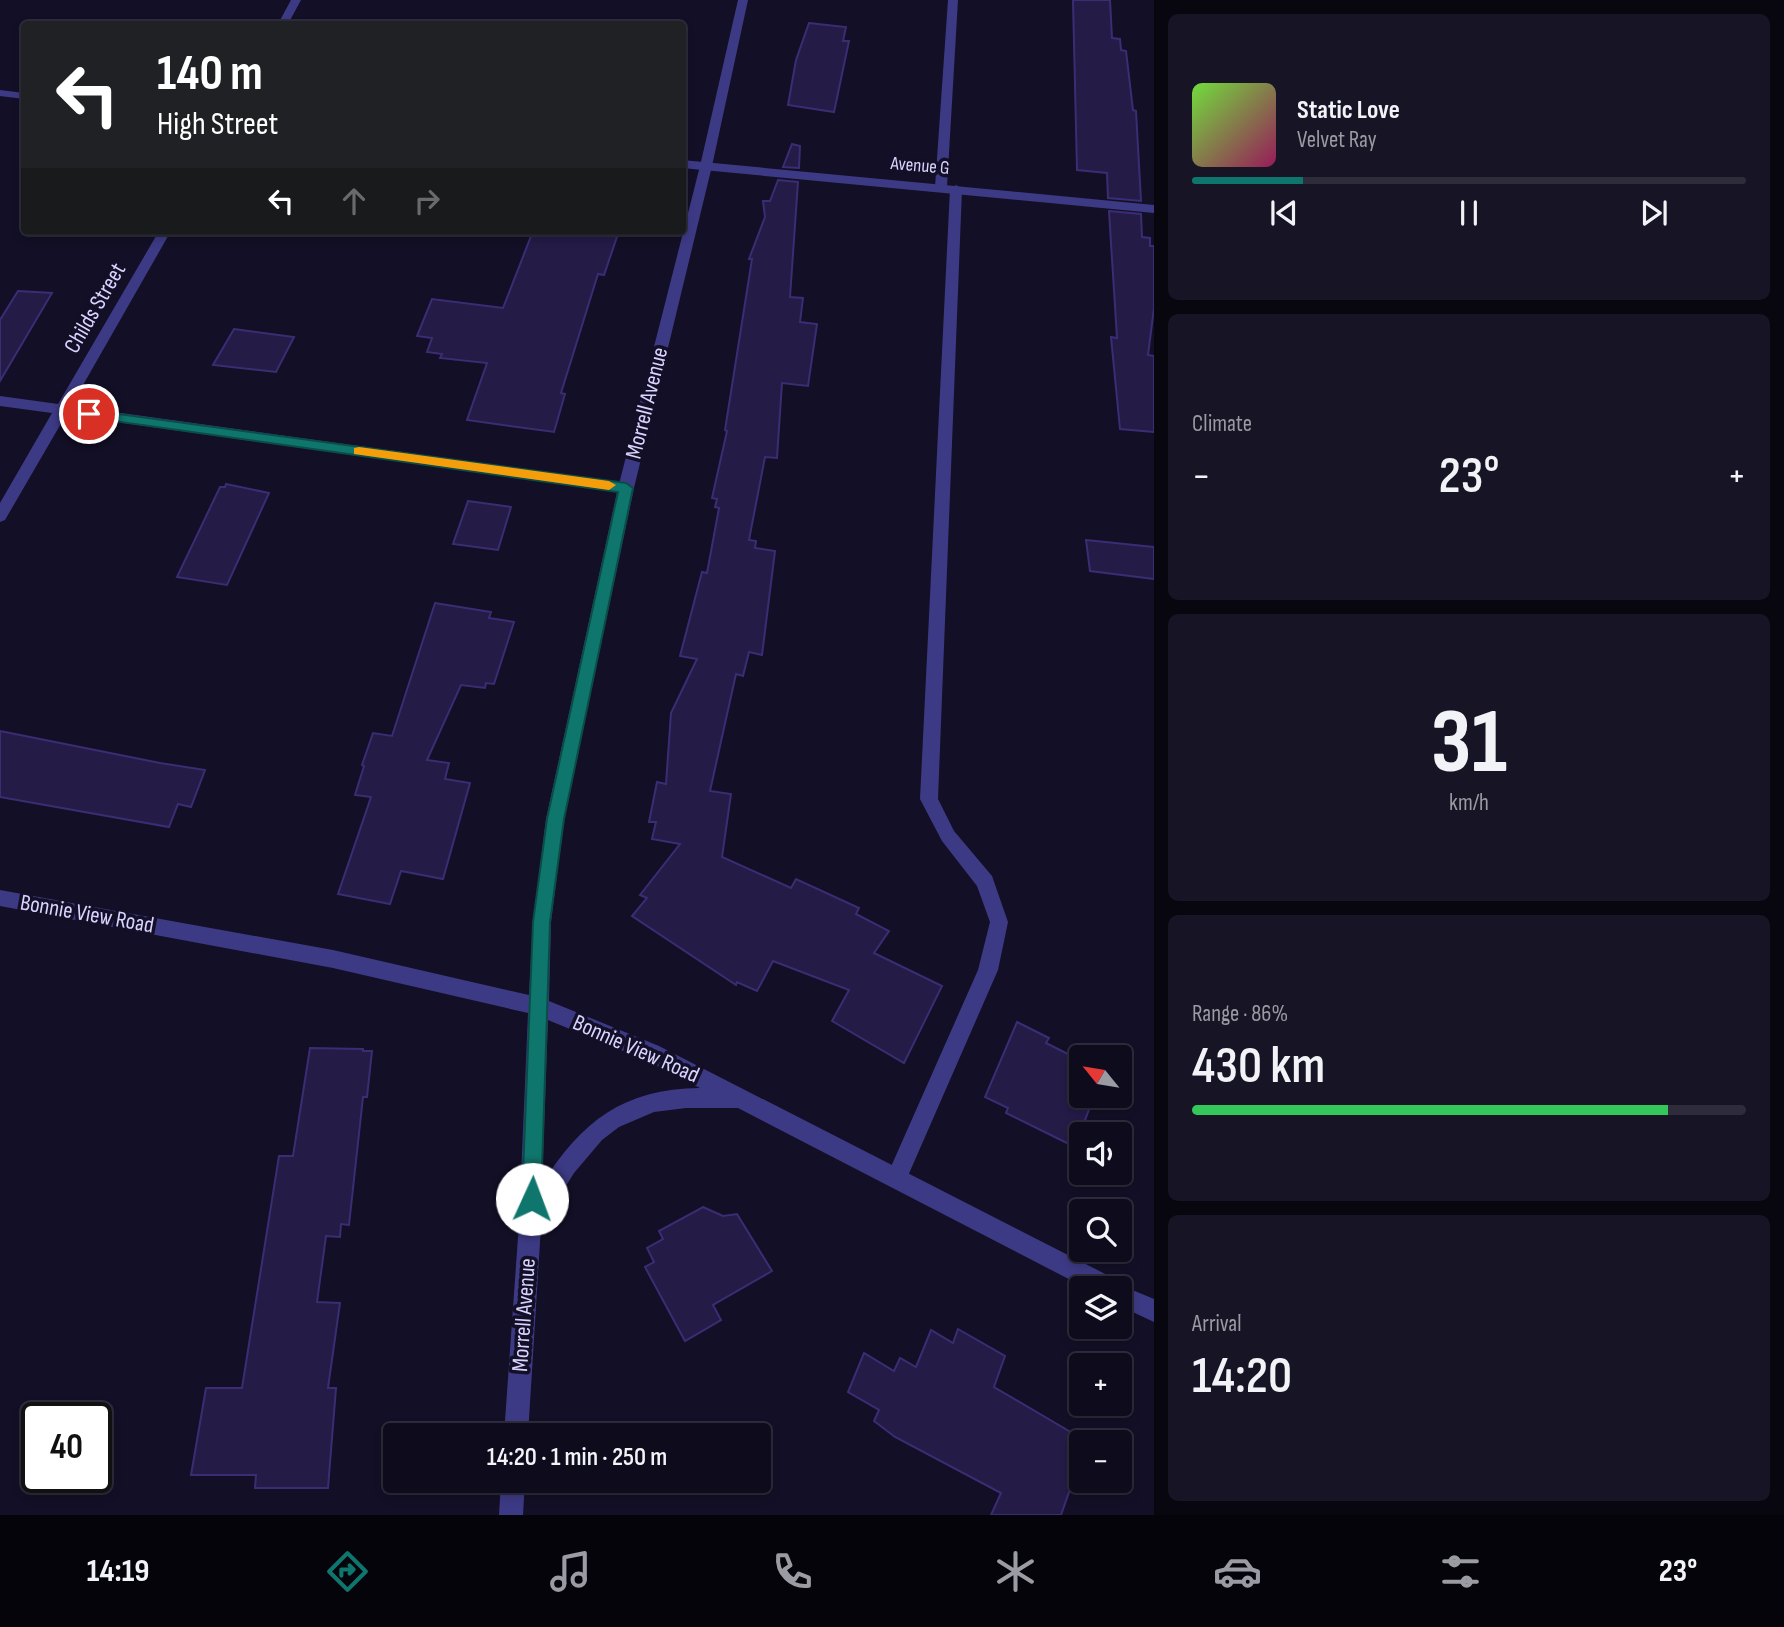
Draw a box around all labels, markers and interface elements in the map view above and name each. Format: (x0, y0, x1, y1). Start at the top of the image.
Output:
text: 140 m (157, 45, 263, 104)
icon: left (42, 49, 133, 140)
text: Static Love (1297, 95, 1400, 126)
text: High Street (157, 105, 278, 144)
text: Velvet Ray (1297, 126, 1377, 154)
street label: Avenue G (889, 152, 950, 180)
icon: left (262, 182, 300, 220)
icon: ahead (335, 182, 373, 220)
icon: right (408, 182, 446, 220)
icon: previous (1265, 194, 1303, 232)
icon: pause (1450, 194, 1488, 232)
icon: next (1635, 194, 1673, 232)
street label: Childs Street (58, 258, 132, 358)
street label: Morrell Avenue (620, 344, 674, 462)
pin (59, 384, 119, 444)
icon: arrive (70, 395, 108, 433)
text: Climate (1192, 410, 1252, 438)
text: 23° (1439, 445, 1499, 508)
text: − (1192, 454, 1211, 499)
text: + (1727, 454, 1746, 499)
text: 31 (1431, 689, 1507, 798)
text: km/h (1449, 789, 1489, 817)
street label: Bonnie View Road (18, 888, 156, 940)
text: Range · 86% (1192, 1000, 1288, 1028)
street label: Bonnie View Road (568, 1009, 704, 1089)
text: 430 km (1192, 1035, 1325, 1098)
north arrow (1069, 1045, 1132, 1108)
map controls (1069, 1045, 1132, 1493)
button: sound (1069, 1122, 1132, 1185)
position arrow (495, 1162, 569, 1236)
button: search (1069, 1199, 1132, 1262)
street label: Morrell Avenue (506, 1257, 542, 1373)
button: layers (1069, 1276, 1132, 1339)
text: Arrival (1192, 1310, 1241, 1338)
text: 14:20 (1192, 1345, 1292, 1408)
button: + (1069, 1353, 1132, 1416)
speed limit sign: 40 (21, 1402, 112, 1493)
button: − (1069, 1430, 1132, 1493)
text: 14:20 · 1 min · 250 m (487, 1442, 667, 1473)
icon: directions (323, 1547, 372, 1596)
icon: music (546, 1547, 595, 1596)
icon: phone (768, 1547, 817, 1596)
icon: climate (991, 1547, 1040, 1596)
icon: car (1213, 1547, 1262, 1596)
icon: filters (1436, 1547, 1485, 1596)
text: 14:19 (87, 1552, 149, 1591)
text: 23° (1659, 1552, 1697, 1591)

